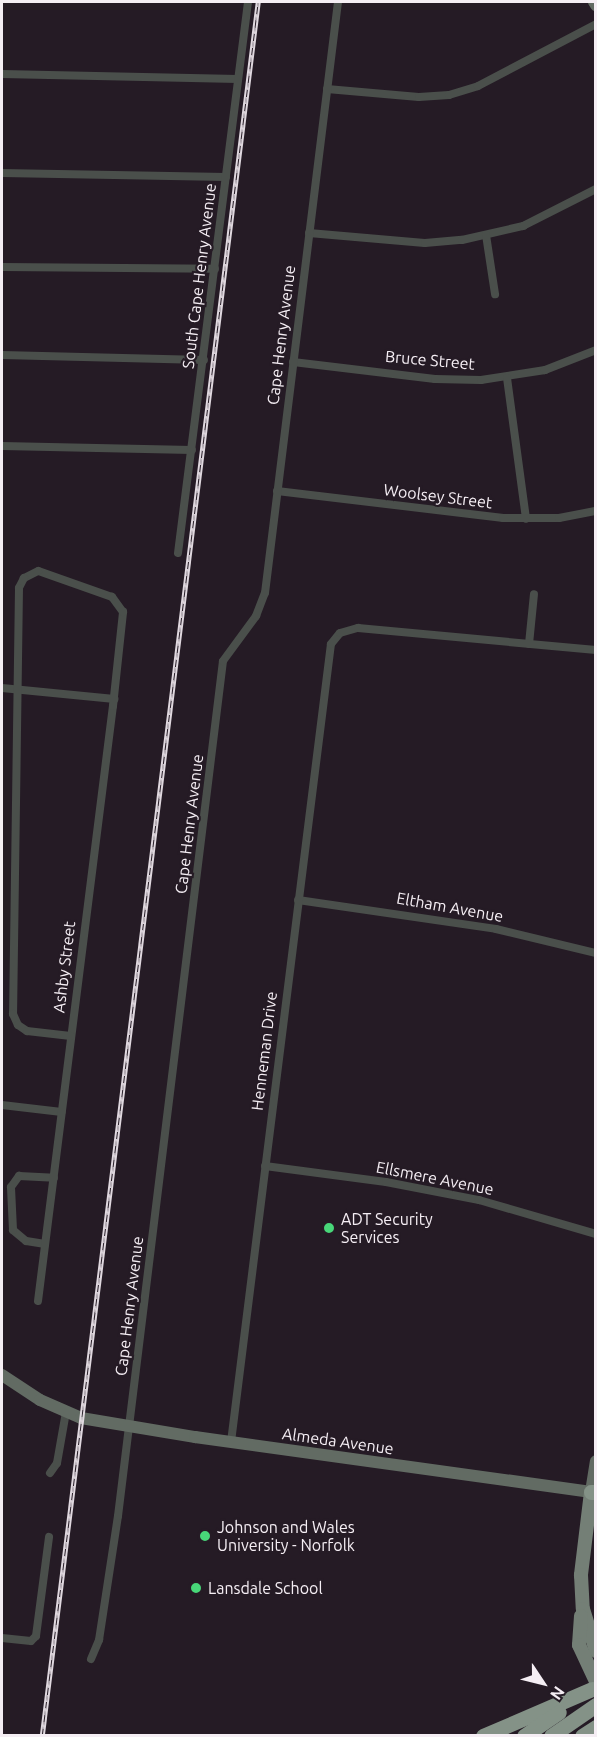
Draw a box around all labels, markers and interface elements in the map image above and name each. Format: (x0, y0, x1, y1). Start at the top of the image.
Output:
street label: South Cape Henry Avenue (178, 182, 220, 370)
street label: Cape Henry Avenue (263, 264, 299, 406)
street label: Bruce Street (384, 347, 476, 373)
street label: Woolsey Street (383, 480, 493, 512)
street label: Cape Henry Avenue (171, 753, 207, 895)
street label: Eltham Avenue (395, 888, 505, 926)
street label: Ashby Street (49, 920, 79, 1014)
street label: Henneman Drive (247, 990, 281, 1112)
street label: Ellsmere Avenue (375, 1157, 495, 1199)
place label: ADT Security Services (341, 1209, 433, 1247)
marker: ADT Security Services (322, 1221, 336, 1235)
street label: Cape Henry Avenue (111, 1235, 147, 1377)
street label: Almeda Avenue (281, 1424, 395, 1458)
place label: Johnson and Wales University - Norfolk (217, 1517, 355, 1555)
marker: Johnson and Wales University - Norfolk (198, 1529, 212, 1543)
place label: Lansdale School (208, 1578, 323, 1598)
marker: Lansdale School (189, 1581, 203, 1595)
north arrow (513, 1653, 573, 1713)
text: N (547, 1683, 569, 1703)

